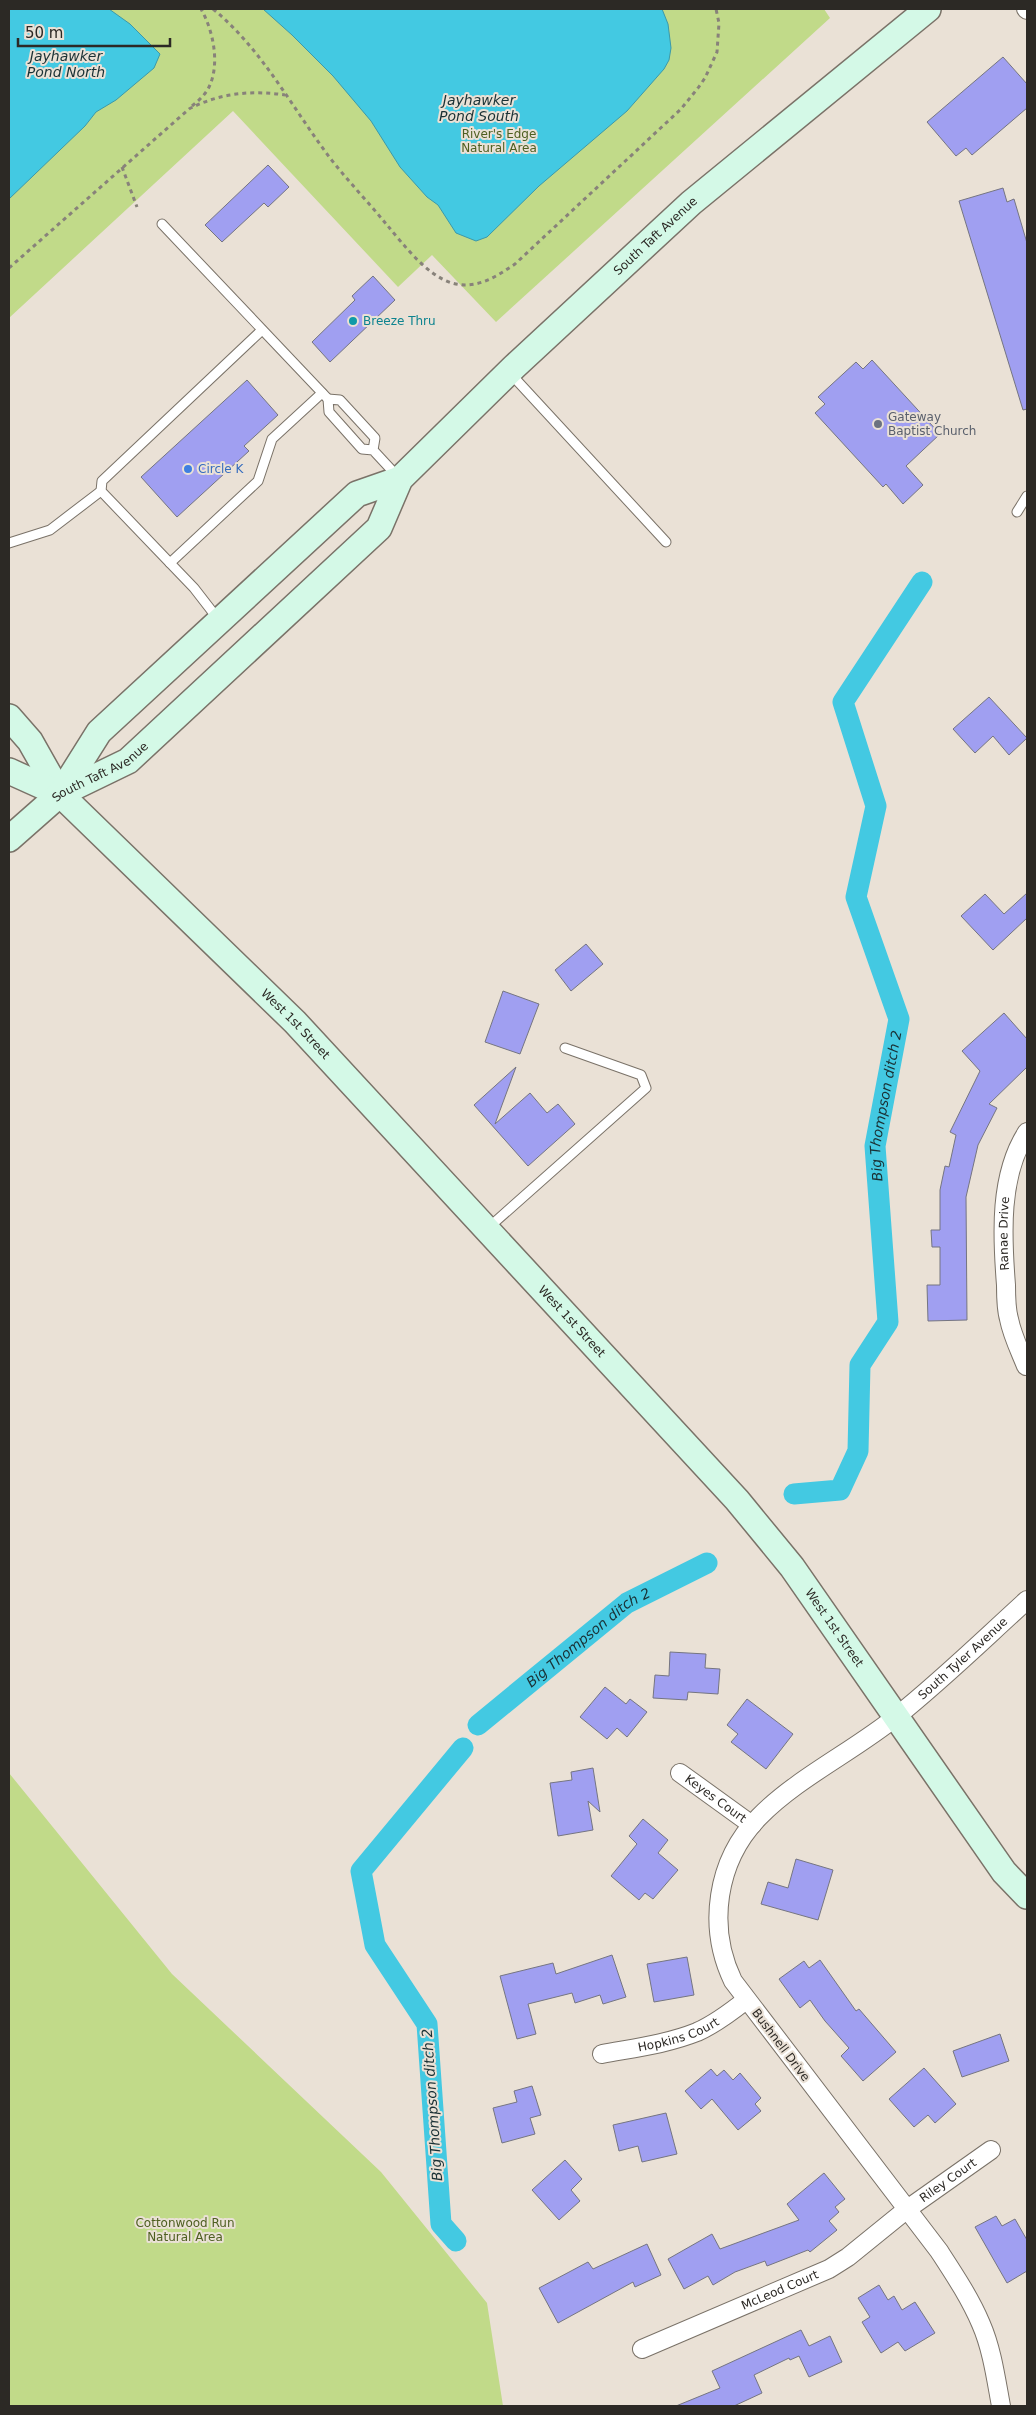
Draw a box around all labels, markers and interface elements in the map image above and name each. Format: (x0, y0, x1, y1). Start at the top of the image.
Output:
scale bar (18, 15, 170, 47)
text: 50 m (25, 24, 63, 42)
water label: Jayhawker Pond North (27, 48, 105, 80)
water label: Jayhawker Pond South (439, 92, 519, 124)
park label: River's Edge Natural Area (461, 127, 537, 155)
street label: South Taft Avenue (611, 194, 700, 278)
place label: Breeze Thru (363, 314, 436, 328)
marker: Breeze Thru (347, 315, 359, 327)
place label: Gateway Baptist Church (888, 410, 976, 438)
marker: Gateway Baptist Church (872, 418, 884, 430)
place label: Circle K (198, 462, 245, 476)
marker: Circle K (182, 463, 194, 475)
street label: South Taft Avenue (49, 739, 151, 805)
street label: West 1st Street (258, 986, 333, 1062)
water label: Big Thompson ditch 2 (867, 1029, 905, 1182)
street label: Ranae Drive (996, 1196, 1012, 1271)
street label: West 1st Street (535, 1283, 609, 1360)
water label: Big Thompson ditch 2 (523, 1585, 653, 1690)
street label: West 1st Street (802, 1586, 867, 1670)
street label: South Tyler Avenue (915, 1615, 1010, 1702)
street label: Keyes Court (682, 1772, 749, 1826)
street label: Bushnell Drive (749, 2006, 813, 2084)
street label: Hopkins Court (637, 2015, 722, 2055)
water label: Big Thompson ditch 2 (419, 2028, 445, 2182)
street label: Riley Court (917, 2155, 979, 2205)
park label: Cottonwood Run Natural Area (135, 2216, 235, 2244)
street label: McLeod Court (739, 2267, 821, 2313)

